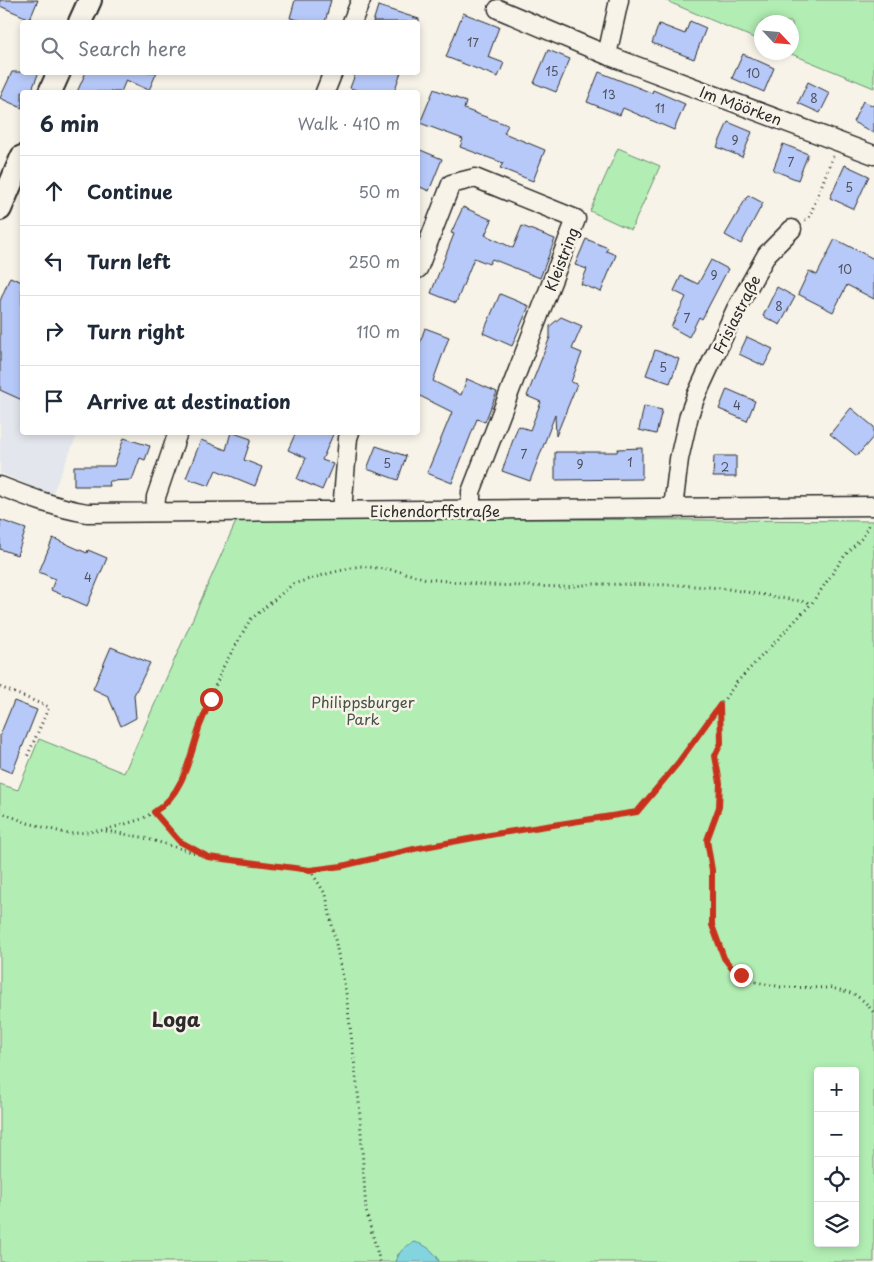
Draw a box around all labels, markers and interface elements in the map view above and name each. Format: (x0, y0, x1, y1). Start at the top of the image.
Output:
north arrow (754, 15, 799, 60)
search box (20, 20, 420, 75)
house number: 17 (467, 33, 479, 51)
icon: search (38, 34, 66, 62)
text: Search here (78, 34, 187, 62)
house number: 15 (545, 62, 559, 80)
house number: 10 (746, 64, 760, 82)
street label: Im Möörken (697, 79, 785, 131)
house number: 13 (602, 85, 616, 103)
house number: 8 (810, 89, 818, 107)
house number: 11 (655, 99, 665, 117)
text: 6 min (40, 107, 99, 139)
text: Walk · 410 m (298, 111, 400, 135)
house number: 9 (731, 131, 739, 149)
house number: 7 (788, 153, 795, 171)
icon: ahead (40, 177, 68, 205)
text: Continue (87, 177, 173, 205)
house number: 5 (845, 178, 853, 196)
text: 50 m (359, 179, 400, 203)
street label: Kleistring (538, 224, 584, 294)
icon: left (40, 247, 68, 275)
text: Turn left (87, 247, 171, 275)
text: 250 m (349, 249, 400, 273)
house number: 10 (838, 260, 852, 278)
house number: 9 (710, 266, 718, 284)
street label: Frisiastraße (706, 271, 766, 357)
house number: 8 (775, 297, 783, 315)
house number: 7 (684, 309, 691, 327)
icon: right (40, 317, 68, 345)
text: Turn right (87, 317, 185, 345)
text: 110 m (357, 319, 400, 343)
house number: 5 (659, 358, 667, 376)
icon: arrive (40, 387, 68, 415)
text: Arrive at destination (87, 387, 291, 415)
house number: 4 (733, 396, 741, 414)
house number: 7 (521, 445, 528, 463)
house number: 1 (627, 453, 633, 471)
house number: 5 (383, 454, 391, 472)
house number: 9 (576, 455, 584, 473)
house number: 2 (721, 458, 729, 476)
street label: Eichendorffstraße (370, 499, 500, 522)
house number: 4 (84, 568, 92, 586)
route start (200, 688, 223, 711)
park label: Philippsburger Park (311, 690, 415, 730)
route end (730, 964, 753, 987)
district label: Loga (152, 1004, 201, 1034)
map controls (814, 1067, 859, 1247)
button: + (814, 1067, 859, 1112)
button: − (814, 1112, 859, 1157)
button: locate (814, 1157, 859, 1202)
button: layers (814, 1202, 859, 1247)

